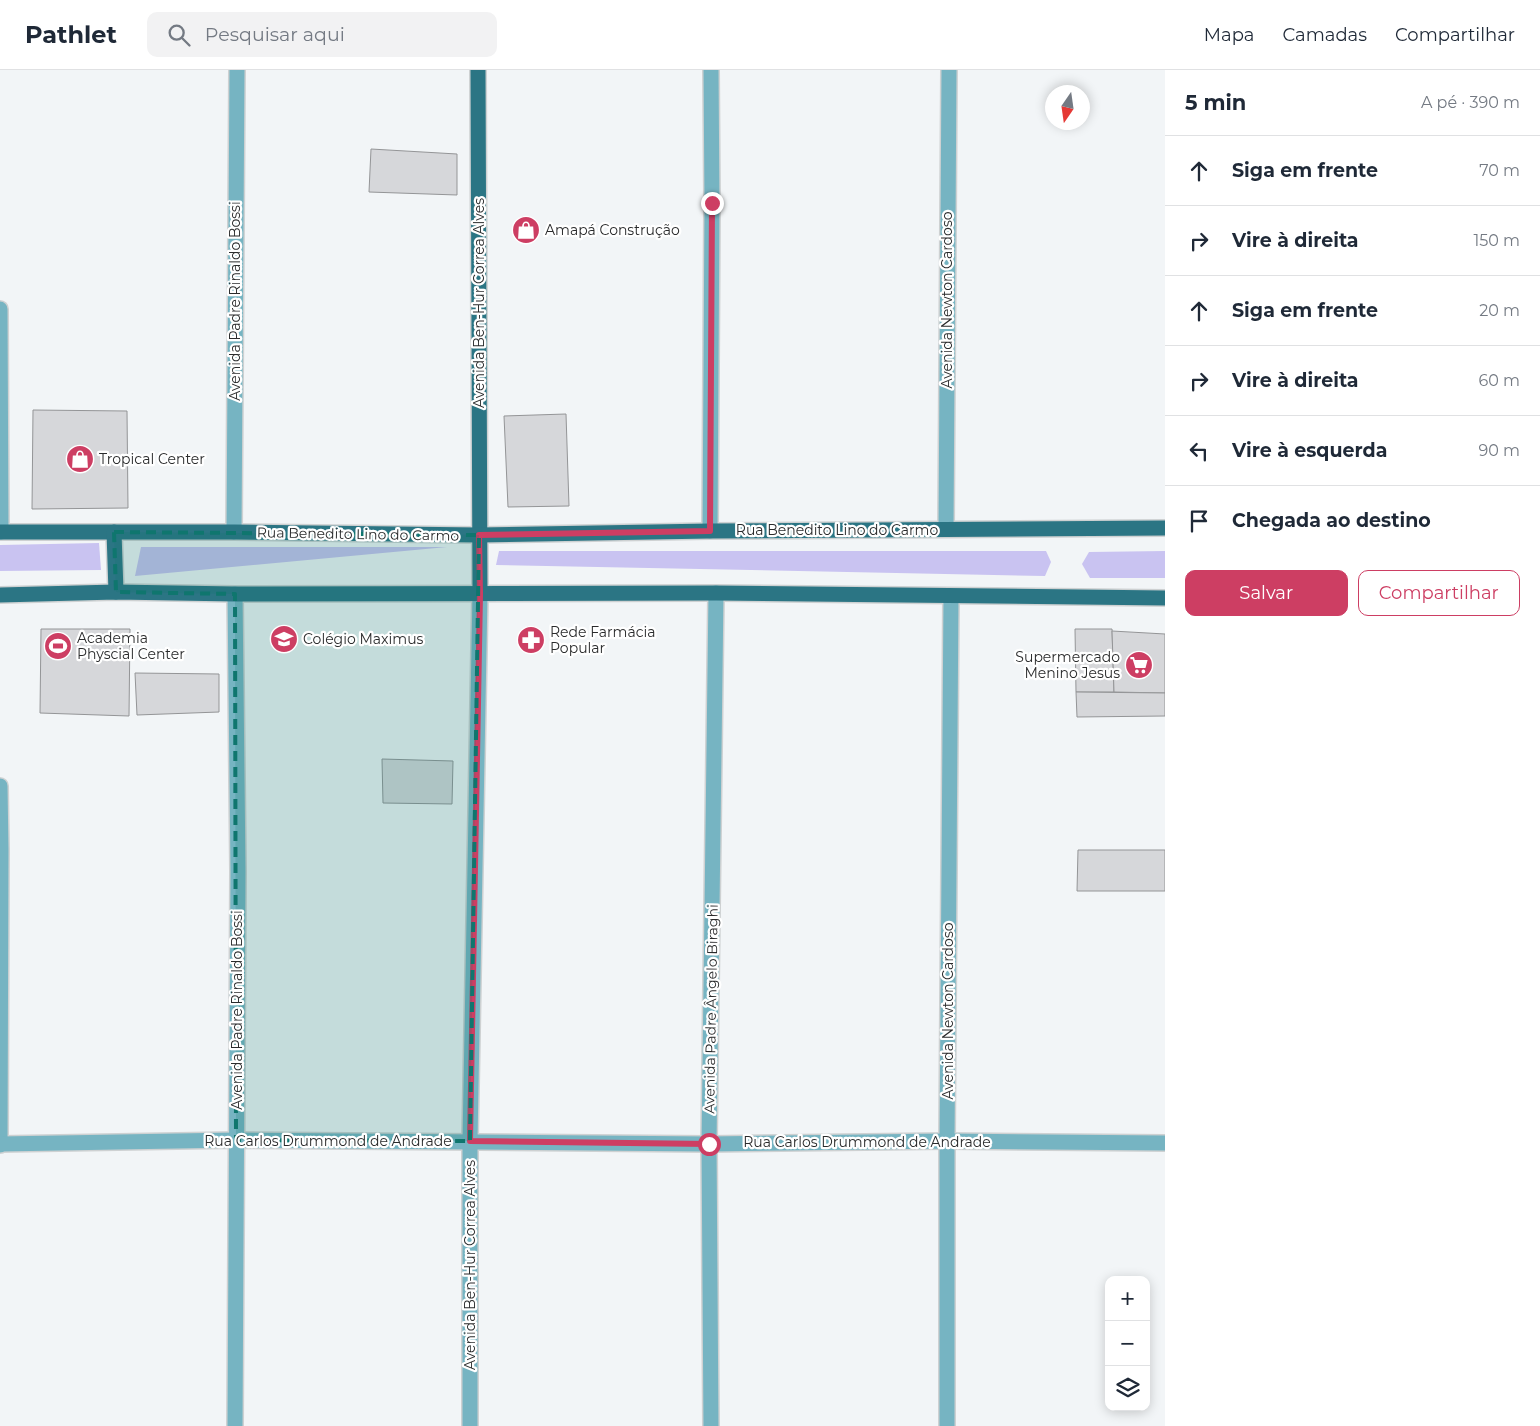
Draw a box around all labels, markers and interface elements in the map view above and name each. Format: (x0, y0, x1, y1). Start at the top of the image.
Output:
search box (147, 12, 497, 57)
text: Pathlet (25, 20, 117, 49)
icon: search (165, 21, 193, 49)
text: Pesquisar aqui (205, 23, 345, 46)
text: Mapa (1204, 24, 1254, 46)
text: Camadas (1282, 24, 1367, 46)
text: Compartilhar (1395, 24, 1515, 46)
north arrow (1045, 85, 1090, 130)
text: 5 min (1185, 90, 1246, 115)
text: A pé · 390 m (1421, 93, 1520, 112)
icon: ahead (1185, 157, 1213, 185)
text: Siga em frente (1232, 159, 1378, 182)
text: 70 m (1479, 161, 1520, 180)
route end (701, 192, 724, 215)
street label: Avenida Ben-Hur Correa Alves (470, 198, 488, 408)
street label: Avenida Padre Rinaldo Bossi (226, 201, 244, 401)
street label: Avenida Newton Cardoso (938, 211, 956, 388)
shop icon: Amapá Construção (511, 215, 541, 245)
place label: Amapá Construção (545, 221, 680, 239)
icon: right (1185, 227, 1213, 255)
text: Vire à direita (1232, 229, 1359, 252)
text: 150 m (1473, 231, 1520, 250)
icon: ahead (1185, 297, 1213, 325)
text: Siga em frente (1232, 299, 1378, 322)
text: 20 m (1479, 301, 1520, 320)
icon: right (1185, 367, 1213, 395)
text: Vire à direita (1232, 369, 1359, 392)
text: 60 m (1478, 371, 1520, 390)
icon: left (1185, 437, 1213, 465)
text: Vire à esquerda (1232, 439, 1387, 462)
text: 90 m (1478, 441, 1520, 460)
shop icon: Tropical Center (65, 444, 95, 474)
place label: Tropical Center (99, 450, 205, 468)
icon: arrive (1185, 507, 1213, 535)
text: Chegada ao destino (1232, 509, 1431, 532)
street label: Rua Benedito Lino do Carmo (736, 521, 938, 539)
street label: Rua Benedito Lino do Carmo (257, 523, 460, 545)
button: Salvar (1185, 570, 1348, 616)
button: Compartilhar (1358, 570, 1520, 616)
place label: Rede Farmácia Popular (550, 623, 655, 657)
school or university icon: Colégio Maximus (269, 624, 299, 654)
pharmacy icon: Rede Farmácia Popular (516, 625, 546, 655)
place label: Academia Physcial Center (77, 629, 185, 663)
place label: Colégio Maximus (303, 630, 424, 648)
sports icon: Academia Physcial Center (43, 631, 73, 661)
place label: Supermercado Menino Jesus (1015, 648, 1120, 682)
supermarket icon: Supermercado Menino Jesus (1124, 650, 1154, 680)
street label: Avenida Padre Ângelo Biraghi (700, 904, 722, 1114)
street label: Avenida Padre Rinaldo Bossi (228, 910, 246, 1110)
street label: Avenida Newton Cardoso (939, 922, 957, 1099)
street label: Rua Carlos Drummond de Andrade (204, 1132, 452, 1150)
route start (698, 1133, 721, 1156)
street label: Rua Carlos Drummond de Andrade (743, 1133, 991, 1151)
street label: Avenida Ben-Hur Correa Alves (461, 1160, 479, 1370)
map controls (1105, 1276, 1150, 1411)
button: + (1105, 1276, 1150, 1321)
button: − (1105, 1321, 1150, 1366)
button: layers (1105, 1366, 1150, 1411)

